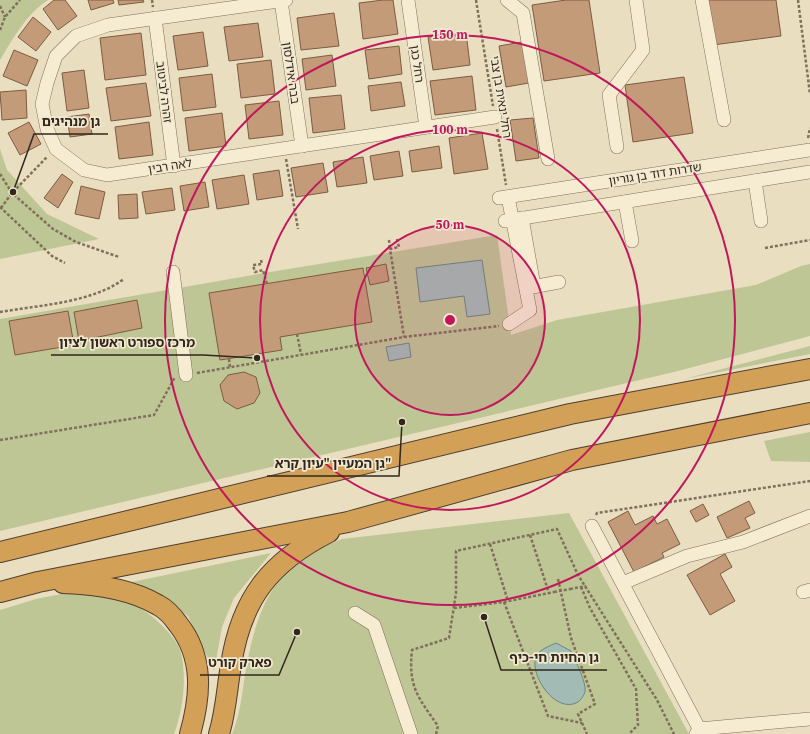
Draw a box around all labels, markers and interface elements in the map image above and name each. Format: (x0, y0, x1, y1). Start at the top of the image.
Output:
text: 150 m (432, 27, 468, 42)
street label: בבה אידלסון (280, 41, 303, 105)
street label: רחל כגן (407, 44, 428, 84)
street label: רחל ינאית בן צבי (488, 55, 515, 139)
street label: זהרה לביטוב (153, 60, 176, 124)
callout: גן מנהיגים (34, 109, 108, 134)
text: גן מנהיגים (42, 113, 101, 130)
text: 100 m (432, 122, 468, 137)
street label: לאה רבין (147, 155, 193, 176)
street label: שדרות דוד בן גוריון (607, 159, 703, 188)
text: 50 m (436, 217, 465, 232)
centre of rings (443, 313, 457, 327)
callout: מרכז ספורט ראשון לציון (51, 330, 203, 355)
text: מרכז ספורט ראשון לציון (59, 334, 195, 351)
callout: גן המעיין "עיון קרא" (267, 451, 399, 476)
text: גן המעיין "עיון קרא" (275, 455, 391, 472)
callout: גן החיות חי-כיף (501, 645, 607, 670)
text: גן החיות חי-כיף (509, 649, 599, 666)
callout: פארק קורט (200, 650, 279, 675)
text: פארק קורט (208, 654, 272, 671)

